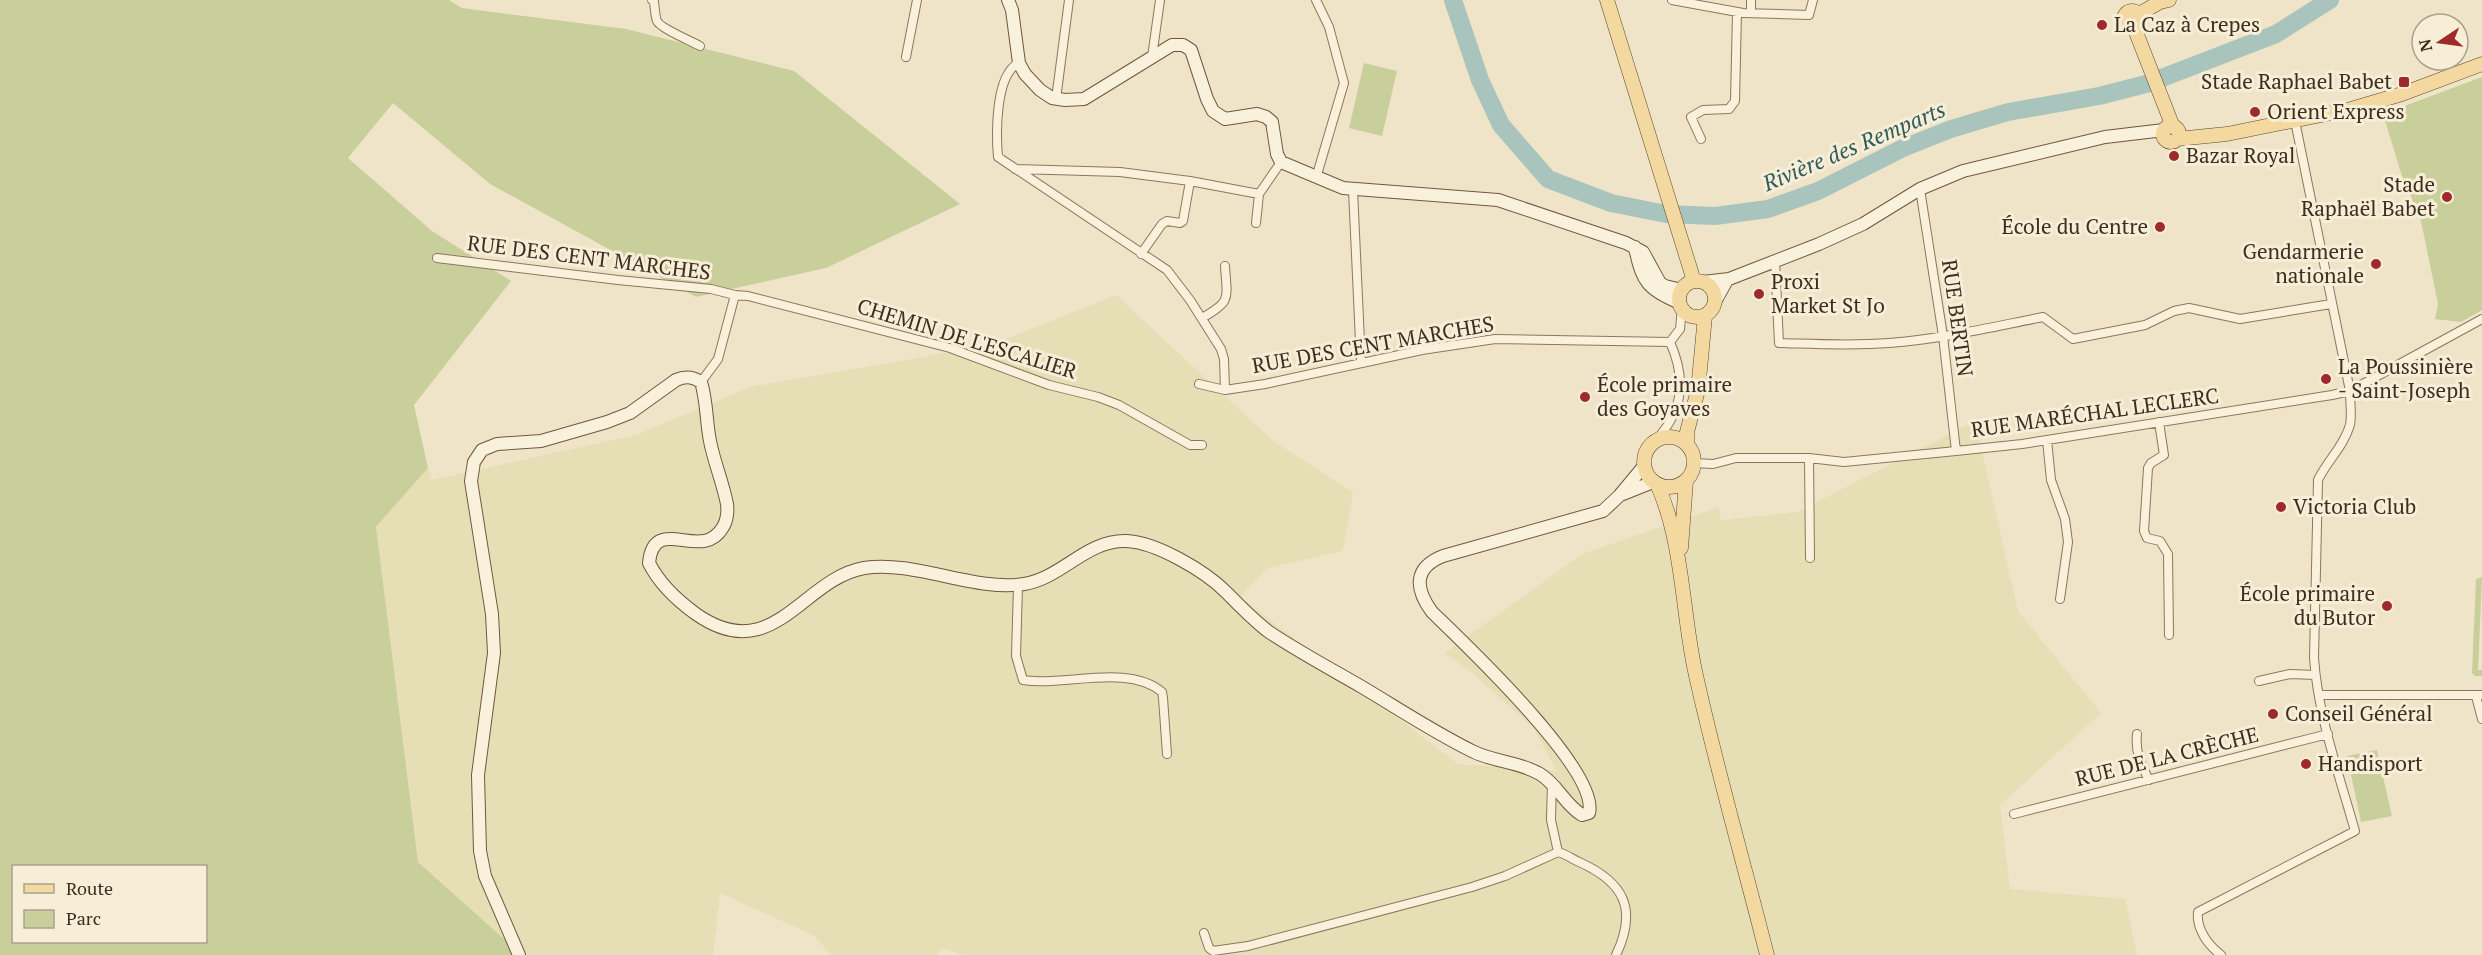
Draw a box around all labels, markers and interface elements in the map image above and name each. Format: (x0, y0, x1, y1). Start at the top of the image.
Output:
place label: La Caz à Crepes (2114, 10, 2260, 38)
north arrow (2410, 12, 2470, 72)
marker: La Caz à Crepes (2095, 18, 2109, 32)
text: N (2413, 37, 2437, 54)
place label: Stade Raphael Babet (2201, 67, 2392, 95)
marker: Stade Raphael Babet (2397, 75, 2411, 89)
water label: Rivière des Remparts (1757, 94, 1950, 198)
place label: Orient Express (2267, 97, 2405, 125)
marker: Orient Express (2248, 105, 2262, 119)
place label: Bazar Royal (2186, 141, 2295, 169)
marker: Bazar Royal (2167, 149, 2181, 163)
place label: Stade Raphaël Babet (2301, 170, 2435, 222)
marker: Stade Raphaël Babet (2440, 190, 2454, 204)
place label: École du Centre (2001, 212, 2148, 240)
marker: École du Centre (2153, 220, 2167, 234)
street label: RUE DES CENT MARCHES (466, 228, 712, 286)
place label: Gendarmerie nationale (2243, 237, 2364, 289)
street label: RUE BERTIN (1936, 257, 1980, 378)
marker: Gendarmerie nationale (2369, 257, 2383, 271)
place label: Proxi Market St Jo (1771, 267, 1885, 319)
marker: Proxi Market St Jo (1752, 287, 1766, 301)
street label: CHEMIN DE L'ESCALIER (854, 291, 1081, 385)
street label: RUE DES CENT MARCHES (1250, 309, 1496, 379)
place label: La Poussinière - Saint-Joseph (2338, 352, 2473, 404)
place label: École primaire des Goyaves (1597, 370, 1732, 422)
marker: La Poussinière - Saint-Joseph (2319, 372, 2333, 386)
street label: RUE MARÉCHAL LECLERC (1969, 381, 2221, 443)
marker: École primaire des Goyaves (1578, 390, 1592, 404)
place label: Victoria Club (2293, 492, 2416, 520)
marker: Victoria Club (2274, 500, 2288, 514)
place label: École primaire du Butor (2240, 579, 2375, 631)
marker: École primaire du Butor (2380, 599, 2394, 613)
place label: Conseil Général (2285, 699, 2433, 727)
marker: Conseil Général (2266, 707, 2280, 721)
street label: RUE DE LA CRÈCHE (2072, 720, 2261, 792)
place label: Handisport (2318, 749, 2423, 777)
marker: Handisport (2299, 757, 2313, 771)
legend (12, 865, 207, 943)
text: Route (66, 876, 113, 900)
text: Parc (66, 906, 101, 930)

